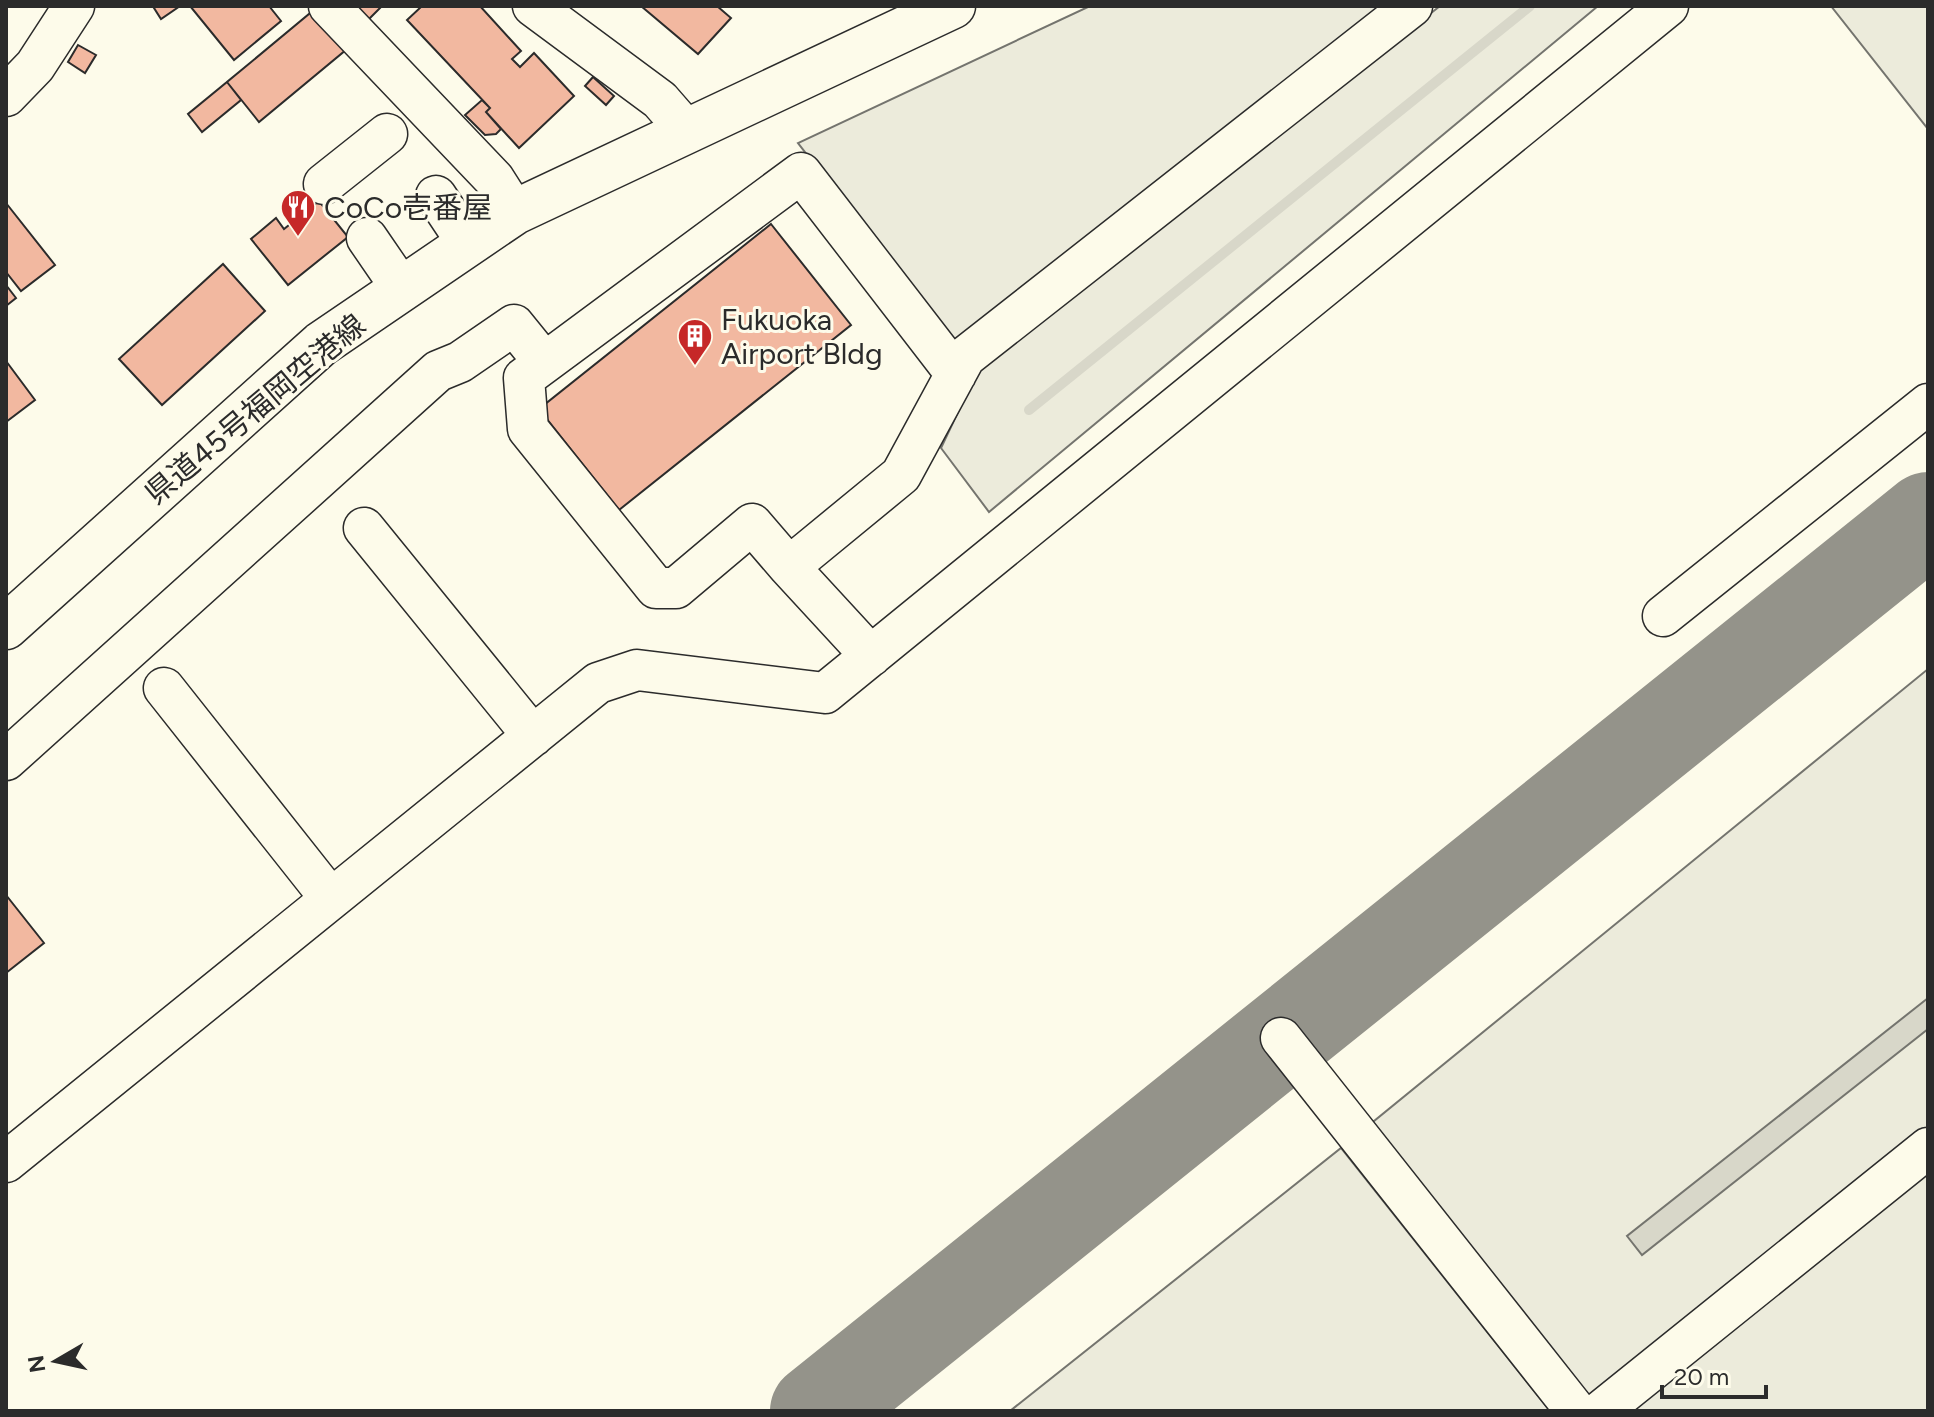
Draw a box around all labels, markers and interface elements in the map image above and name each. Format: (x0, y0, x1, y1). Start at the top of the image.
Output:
restaurant icon: CoCo壱番屋 (279, 188, 317, 238)
place label: CoCo壱番屋 (324, 189, 492, 226)
place label: Fukuoka Airport Bldg (721, 301, 883, 372)
street label: 県道45号福岡空港線 (137, 306, 373, 512)
building icon: Fukuoka Airport Bldg (676, 317, 714, 367)
north arrow (16, 1321, 96, 1401)
scale bar (1662, 1349, 1766, 1399)
text: N (22, 1354, 51, 1375)
text: 20 m (1674, 1362, 1729, 1391)

